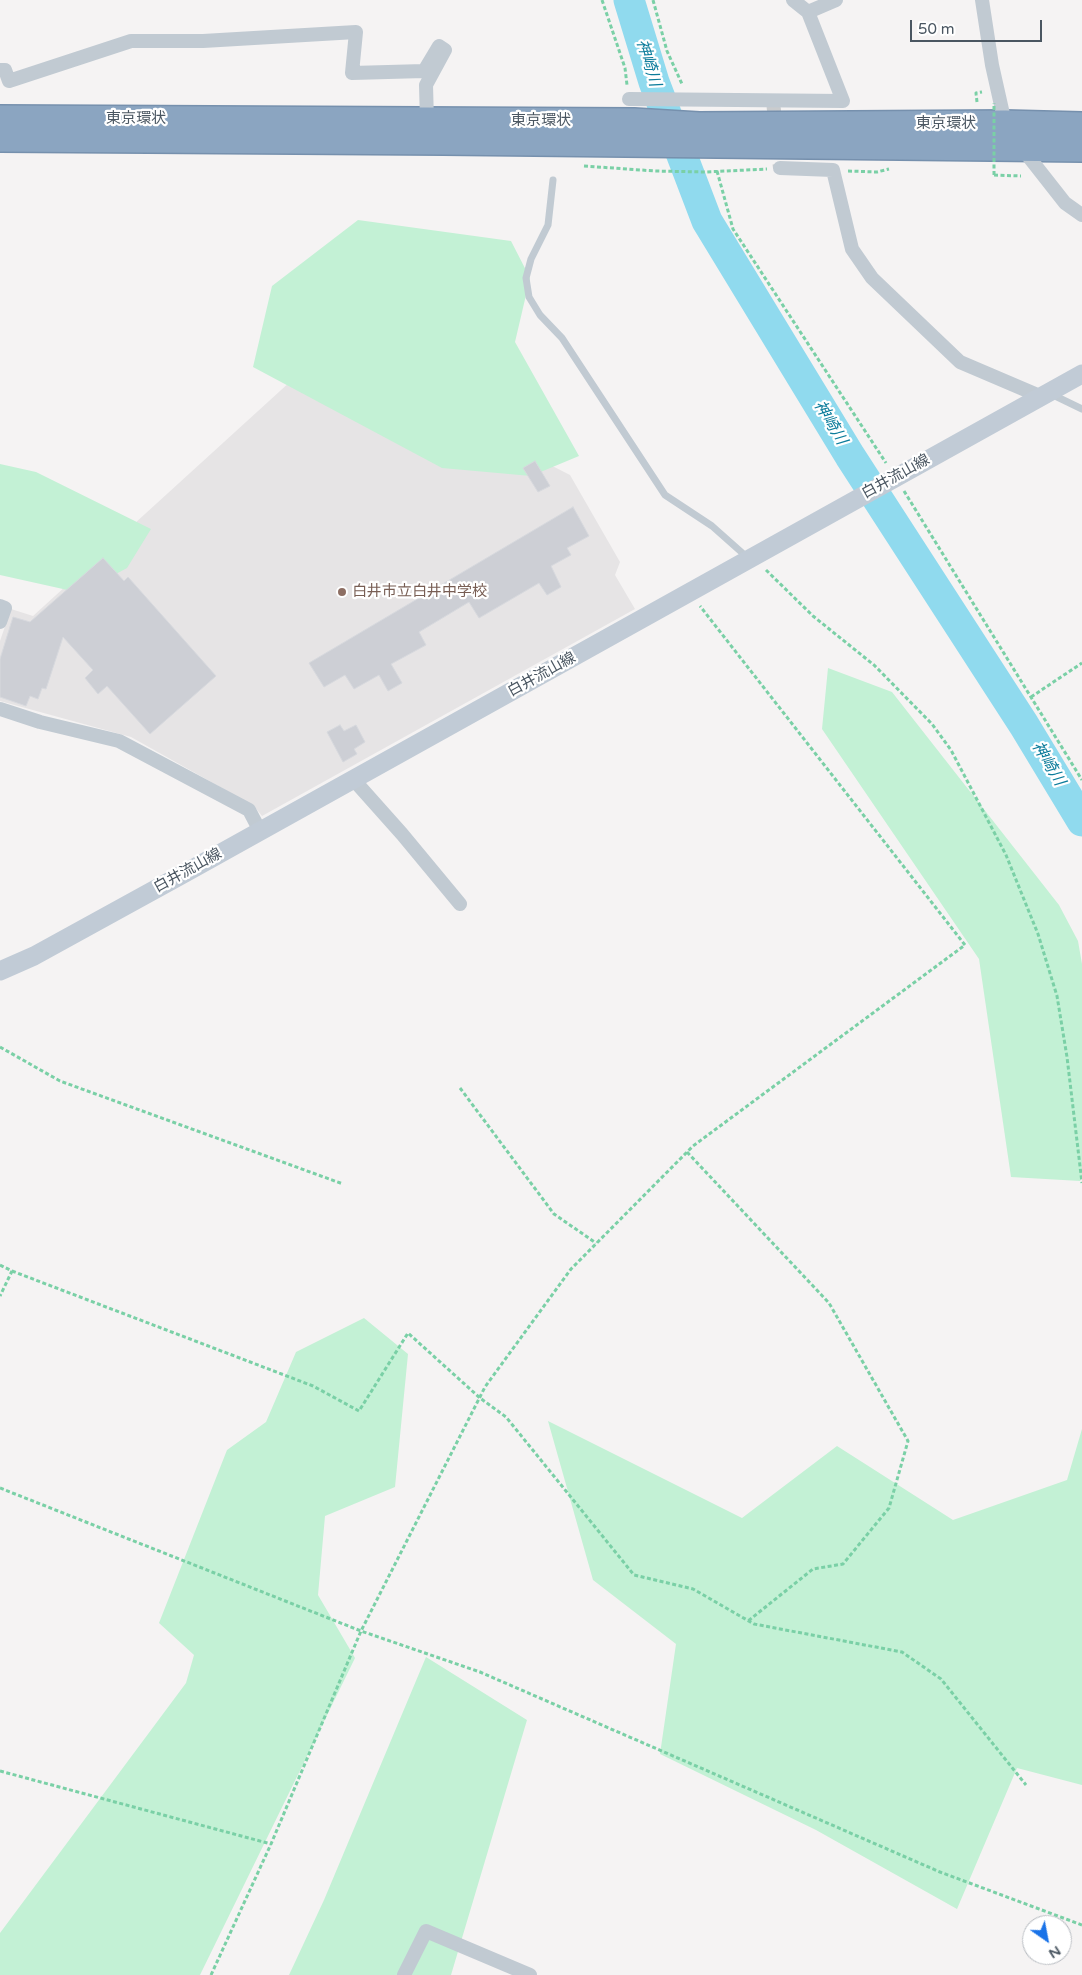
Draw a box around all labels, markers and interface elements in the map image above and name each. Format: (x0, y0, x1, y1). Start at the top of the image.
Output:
scale bar (912, 10, 1044, 42)
text: 50 m (918, 20, 955, 38)
water label: 神崎川 (632, 37, 664, 89)
street label: 東京環状 (106, 110, 166, 128)
street label: 東京環状 (511, 112, 571, 130)
street label: 東京環状 (916, 115, 976, 133)
water label: 神崎川 (809, 397, 851, 449)
street label: 白井流山線 (859, 451, 933, 503)
place label: 白井市立白井中学校 (352, 583, 487, 601)
marker: 白井市立白井中学校 (336, 586, 348, 598)
street label: 白井流山線 (505, 649, 579, 701)
water label: 神崎川 (1027, 738, 1069, 790)
street label: 白井流山線 (151, 845, 225, 897)
north arrow (1022, 1915, 1072, 1965)
text: N (1046, 1942, 1064, 1962)

